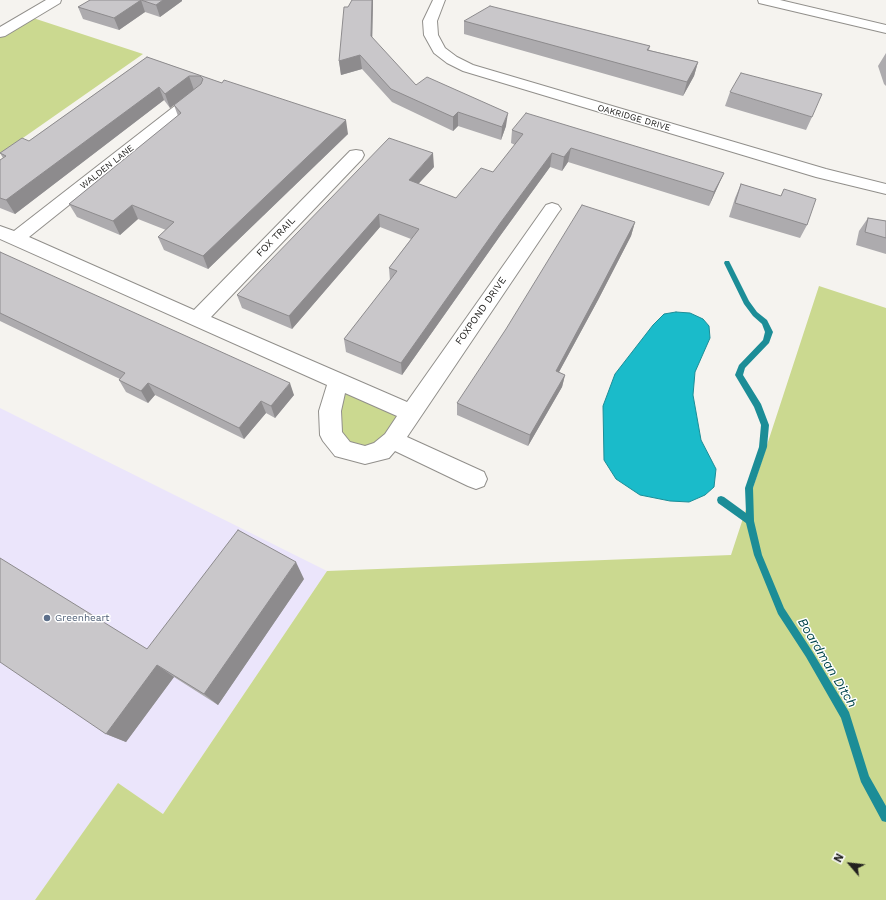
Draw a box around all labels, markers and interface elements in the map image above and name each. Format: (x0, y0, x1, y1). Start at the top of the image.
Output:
street label: OAKRIDGE DRIVE (596, 102, 672, 134)
street label: WALDEN LANE (78, 143, 136, 191)
street label: FOX TRAIL (254, 215, 298, 259)
street label: FOXPOND DRIVE (453, 275, 509, 347)
place label: Greenheart (55, 612, 109, 624)
marker: Greenheart (42, 613, 52, 623)
water label: Boardman Ditch (794, 615, 860, 711)
north arrow (830, 844, 870, 884)
text: N (831, 851, 847, 865)

